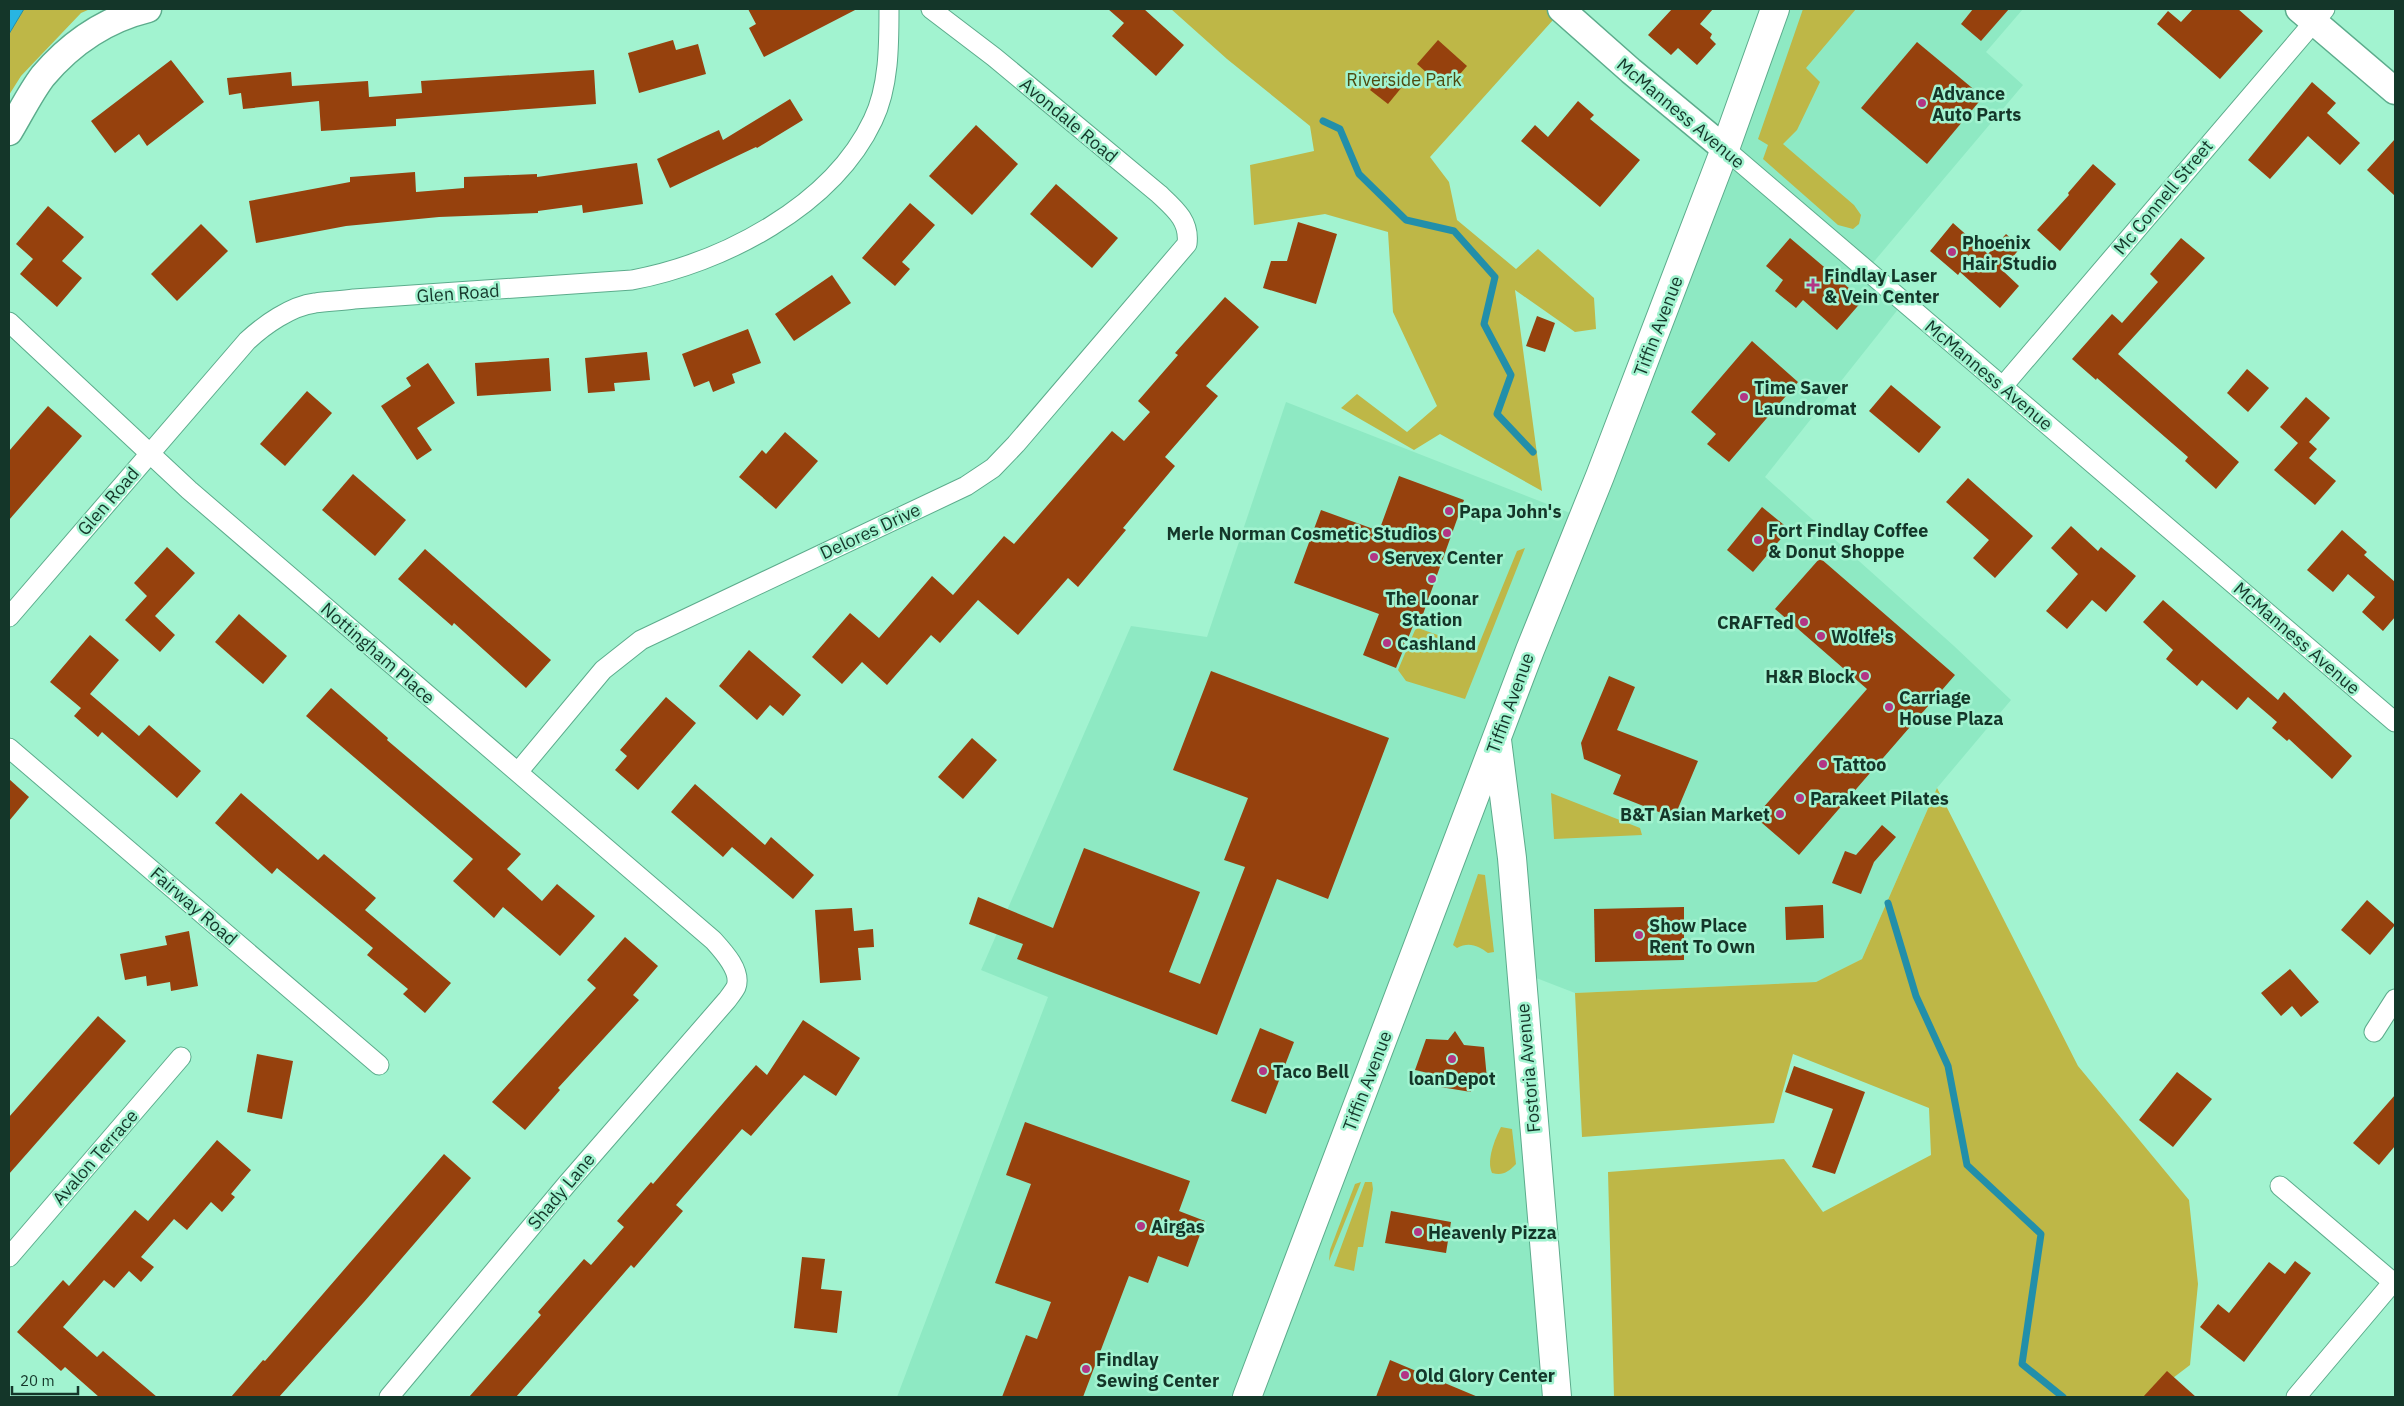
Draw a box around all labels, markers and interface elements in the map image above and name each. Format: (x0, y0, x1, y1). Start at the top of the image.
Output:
street label: McManness Avenue (1612, 53, 1750, 173)
park label: Riverside Park (1346, 68, 1462, 91)
street label: Avondale Road (1015, 72, 1123, 168)
place label: Advance Auto Parts (1932, 82, 2021, 126)
marker: Advance Auto Parts (1916, 97, 1928, 109)
street label: Mc Connell Street (2108, 135, 2218, 259)
place label: Phoenix Hair Studio (1962, 231, 2057, 275)
marker: Phoenix Hair Studio (1946, 246, 1958, 258)
place label: Findlay Laser & Vein Center (1824, 264, 1939, 308)
street label: Tiffin Avenue (1628, 273, 1688, 379)
marker: Findlay Laser & Vein Center (1806, 278, 1820, 292)
street label: Glen Road (416, 279, 500, 307)
street label: McManness Avenue (1920, 315, 2058, 435)
place label: Time Saver Laundromat (1754, 376, 1857, 420)
marker: Time Saver Laundromat (1738, 391, 1750, 403)
street label: Glen Road (72, 462, 144, 540)
street label: Delores Drive (816, 498, 924, 564)
place label: Papa John's (1459, 500, 1562, 523)
marker: Papa John's (1443, 505, 1455, 517)
place label: Fort Findlay Coffee & Donut Shoppe (1768, 519, 1928, 563)
place label: Merle Norman Cosmetic Studios (1166, 522, 1437, 545)
marker: Merle Norman Cosmetic Studios (1441, 527, 1453, 539)
marker: Fort Findlay Coffee & Donut Shoppe (1752, 534, 1764, 546)
place label: Servex Center (1384, 546, 1503, 569)
marker: Servex Center (1368, 551, 1380, 563)
marker: The Loonar Station (1426, 573, 1438, 585)
street label: McManness Avenue (2229, 577, 2365, 699)
place label: The Loonar Station (1385, 587, 1479, 631)
street label: Nottingham Place (316, 597, 440, 709)
place label: CRAFTed (1717, 611, 1794, 634)
marker: CRAFTed (1798, 616, 1810, 628)
place label: Wolfe's (1831, 625, 1894, 648)
marker: Wolfe's (1815, 630, 1827, 642)
place label: Cashland (1397, 632, 1476, 655)
marker: Cashland (1381, 637, 1393, 649)
street label: Tiffin Avenue (1481, 649, 1539, 756)
place label: H&R Block (1765, 665, 1856, 688)
marker: H&R Block (1859, 670, 1871, 682)
place label: Carriage House Plaza (1899, 686, 2003, 730)
marker: Carriage House Plaza (1883, 701, 1895, 713)
place label: Tattoo (1833, 753, 1886, 776)
marker: Tattoo (1817, 758, 1829, 770)
place label: Parakeet Pilates (1810, 787, 1949, 810)
marker: Parakeet Pilates (1794, 792, 1806, 804)
place label: B&T Asian Market (1620, 803, 1770, 826)
marker: B&T Asian Market (1774, 808, 1786, 820)
street label: Fairway Road (146, 862, 242, 950)
place label: Show Place Rent To Own (1649, 914, 1755, 958)
marker: Show Place Rent To Own (1633, 929, 1645, 941)
street label: Fostoria Avenue (1511, 1002, 1545, 1134)
street label: Tiffin Avenue (1337, 1028, 1397, 1134)
marker: loanDepot (1446, 1053, 1458, 1065)
place label: Taco Bell (1273, 1060, 1350, 1083)
marker: Taco Bell (1257, 1065, 1269, 1077)
place label: loanDepot (1408, 1067, 1496, 1090)
street label: Avalon Terrace (47, 1104, 143, 1210)
street label: Shady Lane (522, 1148, 600, 1234)
place label: Airgas (1151, 1215, 1205, 1238)
marker: Airgas (1135, 1220, 1147, 1232)
place label: Heavenly Pizza (1428, 1221, 1557, 1244)
marker: Heavenly Pizza (1412, 1226, 1424, 1238)
place label: Findlay Sewing Center (1096, 1348, 1219, 1392)
marker: Findlay Sewing Center (1080, 1363, 1092, 1375)
scale bar (12, 1364, 79, 1396)
place label: Old Glory Center (1415, 1364, 1555, 1387)
marker: Old Glory Center (1399, 1369, 1411, 1381)
text: 20 m (20, 1371, 55, 1390)

